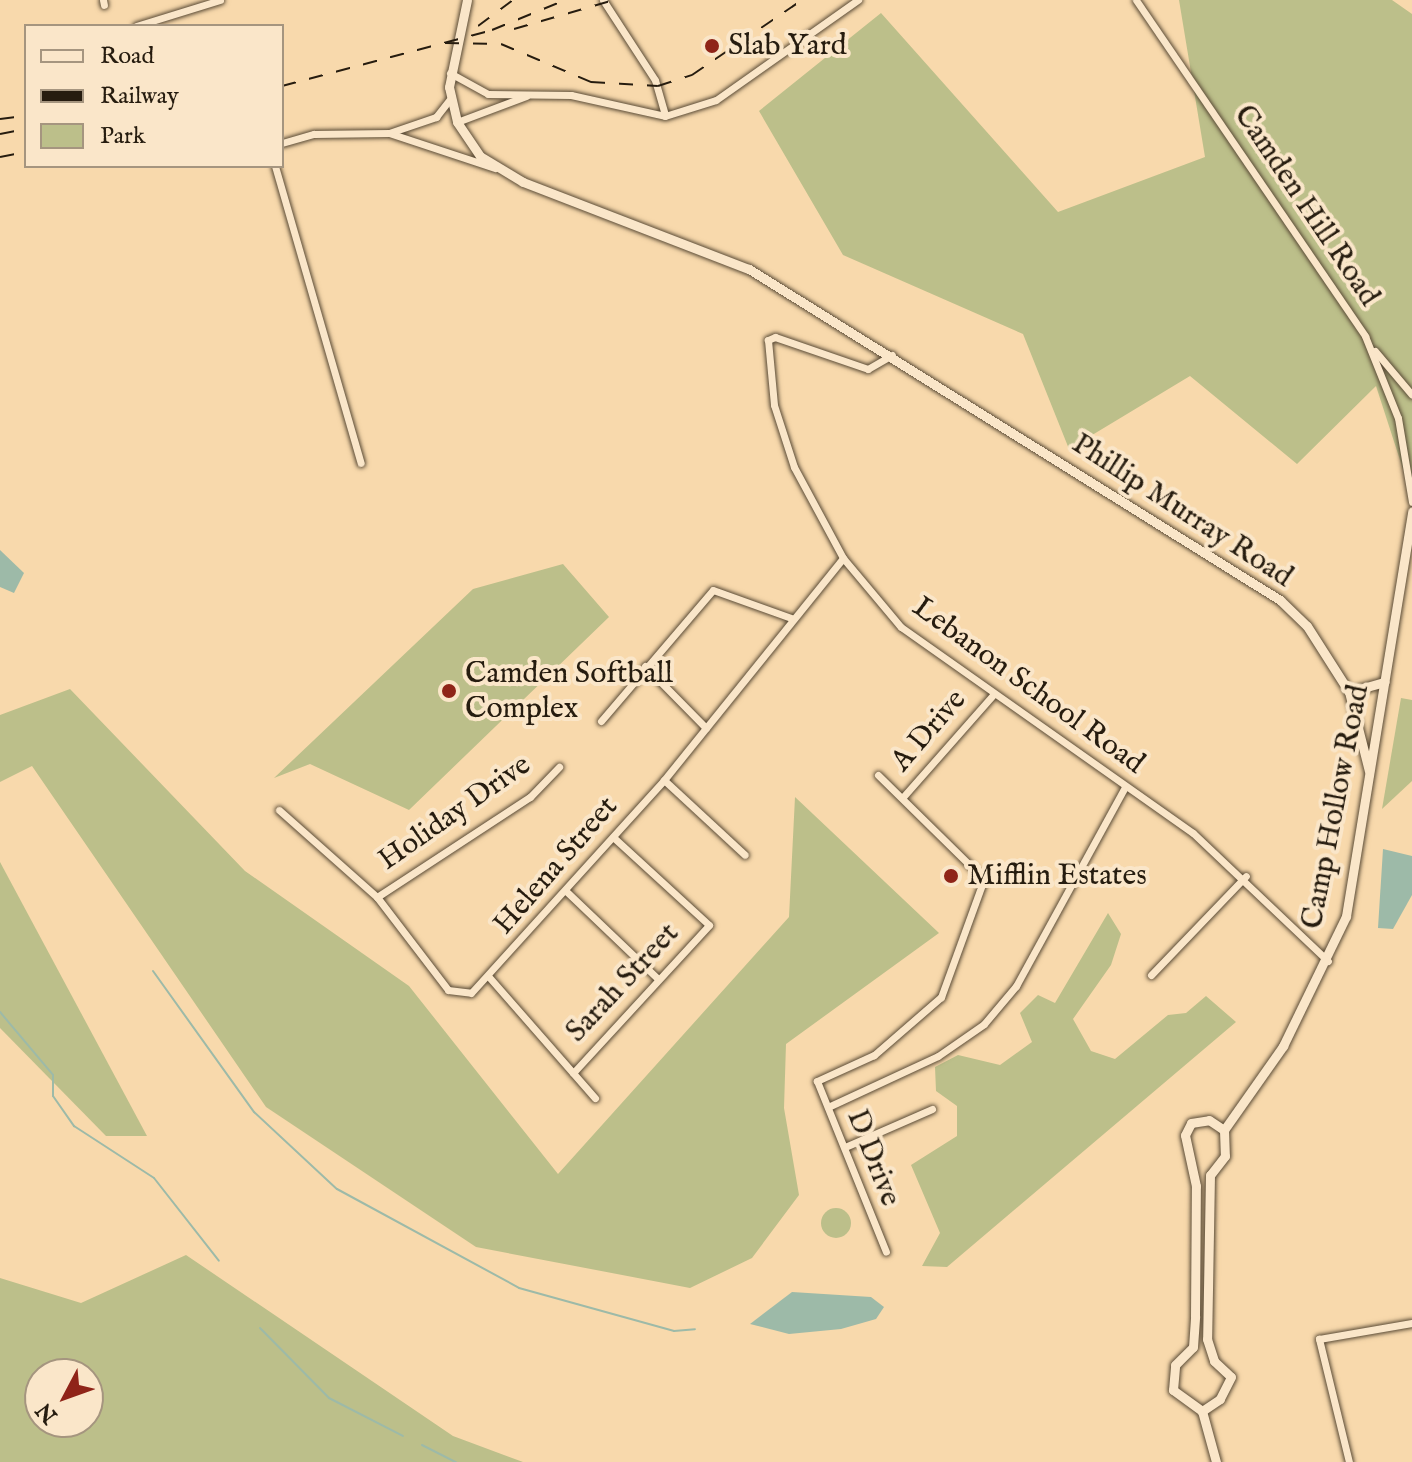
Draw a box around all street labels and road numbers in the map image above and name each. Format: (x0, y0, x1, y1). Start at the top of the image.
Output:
street label: Camden Hill Road (1226, 99, 1386, 313)
street label: Phillip Murray Road (1065, 426, 1299, 596)
street label: Lebanon School Road (905, 590, 1151, 782)
street label: Camp Hollow Road (1295, 682, 1377, 932)
street label: A Drive (884, 683, 974, 779)
street label: Holiday Drive (372, 747, 538, 879)
street label: Helena Street (486, 790, 626, 942)
street label: Sarah Street (559, 916, 687, 1050)
street label: D Drive (838, 1105, 908, 1211)

